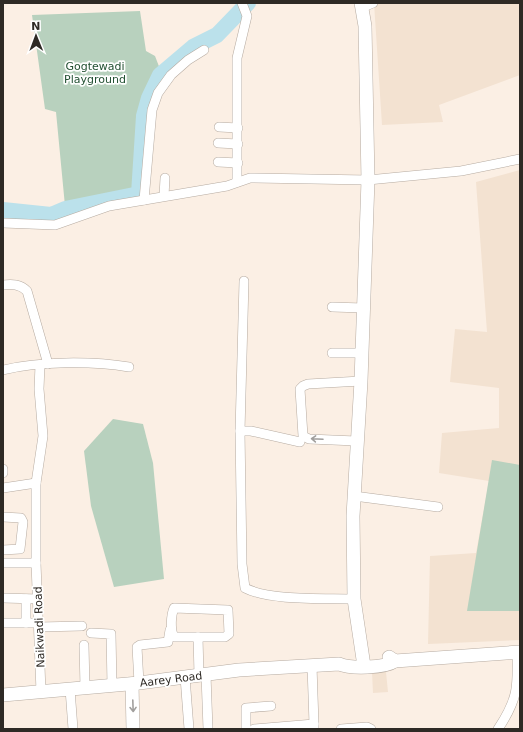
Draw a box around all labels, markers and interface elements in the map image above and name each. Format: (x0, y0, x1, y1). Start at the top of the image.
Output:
north arrow (16, 16, 56, 56)
text: N (31, 20, 41, 33)
park label: Gogtewadi Playground (64, 60, 126, 86)
one-way arrow (311, 436, 324, 443)
street label: Naikwadi Road (32, 586, 47, 668)
street label: Aarey Road (139, 669, 203, 690)
one-way arrow (129, 699, 136, 712)

